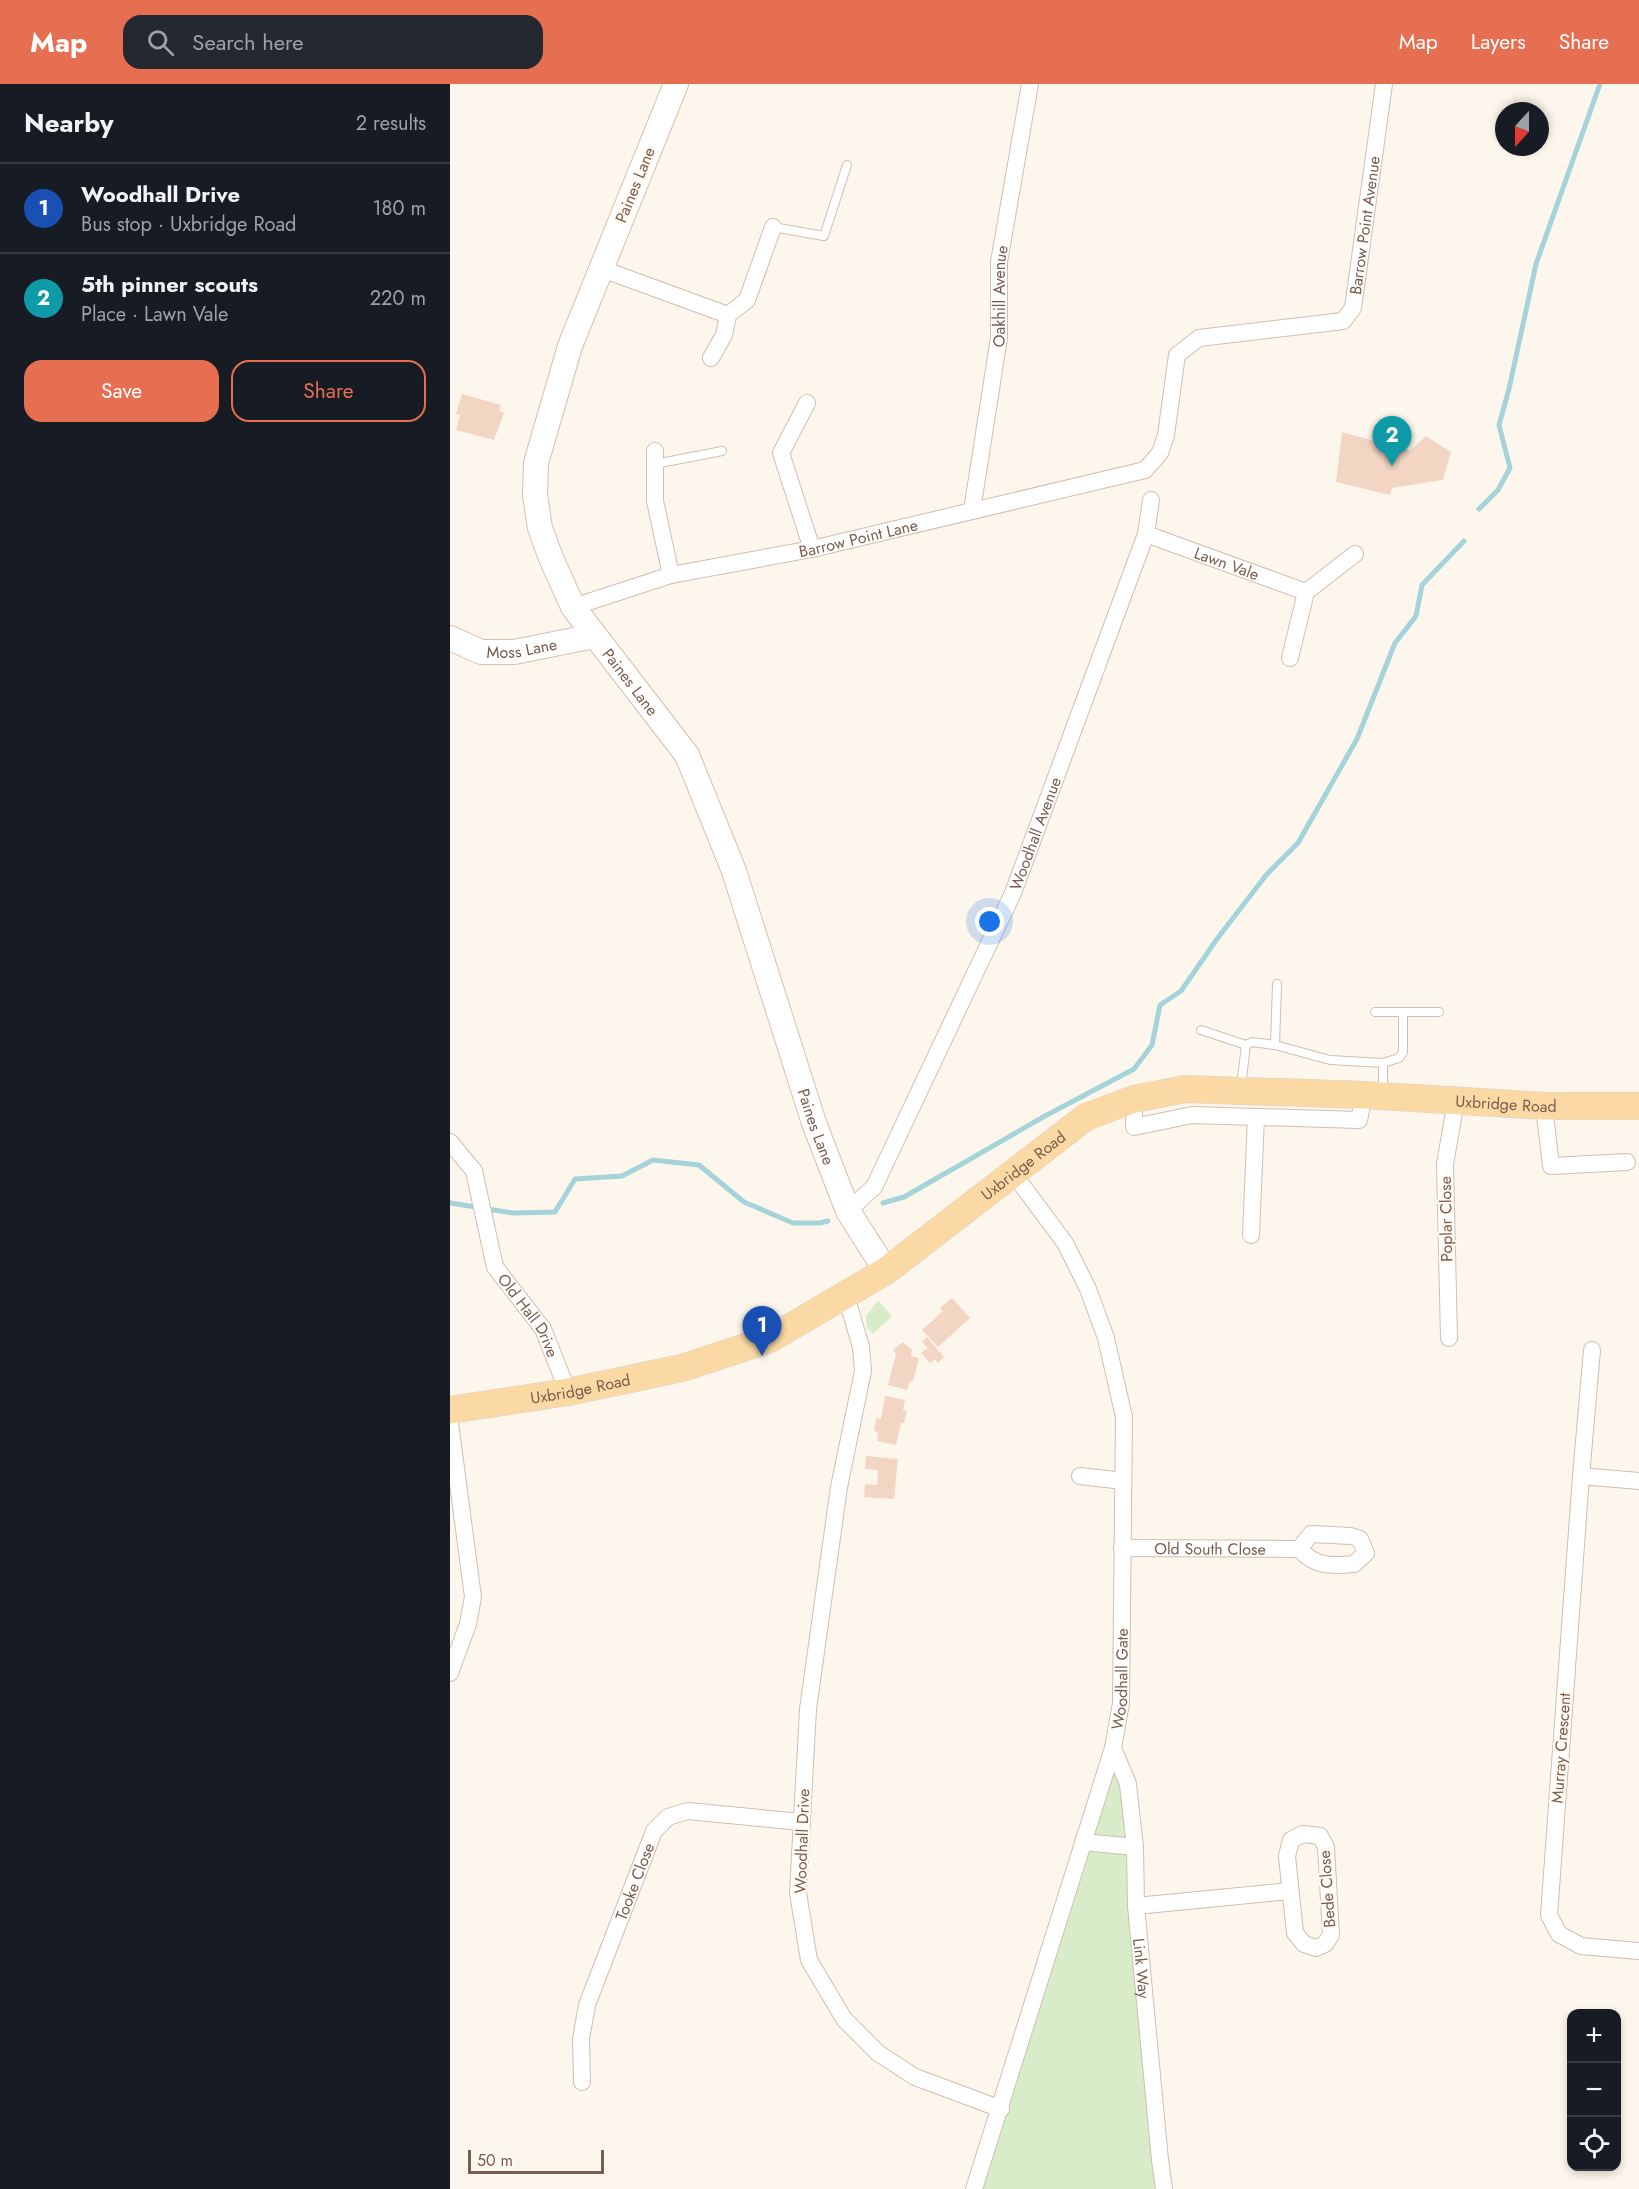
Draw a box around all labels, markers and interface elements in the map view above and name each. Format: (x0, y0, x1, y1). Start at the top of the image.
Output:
search box (123, 15, 543, 69)
text: Map (30, 22, 87, 63)
icon: search (144, 26, 177, 59)
text: Search here (192, 26, 304, 58)
text: Map (1399, 27, 1438, 57)
text: Layers (1471, 27, 1526, 57)
text: Share (1559, 27, 1609, 57)
north arrow (1495, 102, 1549, 156)
text: Nearby (24, 104, 113, 142)
text: 2 results (356, 109, 426, 138)
street label: Paines Lane (609, 144, 661, 226)
street label: Barrow Point Avenue (1344, 154, 1385, 296)
text: Woodhall Drive (81, 178, 240, 210)
text: 1 (38, 194, 49, 223)
text: 180 m (372, 194, 426, 223)
text: Bus stop · Uxbridge Road (81, 210, 297, 239)
street label: Oakhill Avenue (986, 243, 1013, 349)
text: 5th pinner scouts (81, 268, 258, 300)
text: 2 (37, 284, 50, 313)
text: 220 m (370, 284, 426, 313)
text: Place · Lawn Vale (81, 300, 228, 329)
button: Save (24, 360, 219, 422)
button: Share (231, 360, 426, 422)
pin: 2 (1372, 416, 1412, 466)
street label: Barrow Point Lane (797, 513, 920, 563)
street label: Lawn Vale (1191, 541, 1263, 586)
street label: Moss Lane (486, 632, 559, 664)
street label: Paines Lane (597, 643, 664, 720)
street label: Woodhall Avenue (1004, 774, 1067, 894)
your location (975, 907, 1004, 936)
street label: Paines Lane (792, 1085, 841, 1168)
street label: Uxbridge Road (1455, 1089, 1557, 1118)
street label: Uxbridge Road (976, 1125, 1070, 1205)
street label: Poplar Close (1434, 1176, 1458, 1262)
street label: Old Hall Drive (492, 1268, 564, 1360)
pin: 1 (742, 1306, 782, 1356)
street label: Uxbridge Road (529, 1368, 632, 1409)
street label: Old South Close (1154, 1537, 1266, 1560)
street label: Woodhall Gate (1105, 1628, 1133, 1732)
street label: Murray Crescent (1546, 1692, 1576, 1804)
street label: Woodhall Drive (789, 1788, 815, 1894)
street label: Tooke Close (609, 1839, 660, 1923)
street label: Bede Close (1313, 1850, 1341, 1928)
street label: Link Way (1128, 1937, 1156, 2001)
map controls (1567, 2009, 1621, 2171)
button: + (1567, 2009, 1621, 2063)
button: − (1567, 2063, 1621, 2117)
button: locate (1567, 2117, 1621, 2171)
scale bar (468, 2147, 604, 2174)
text: 50 m (477, 2149, 513, 2172)

